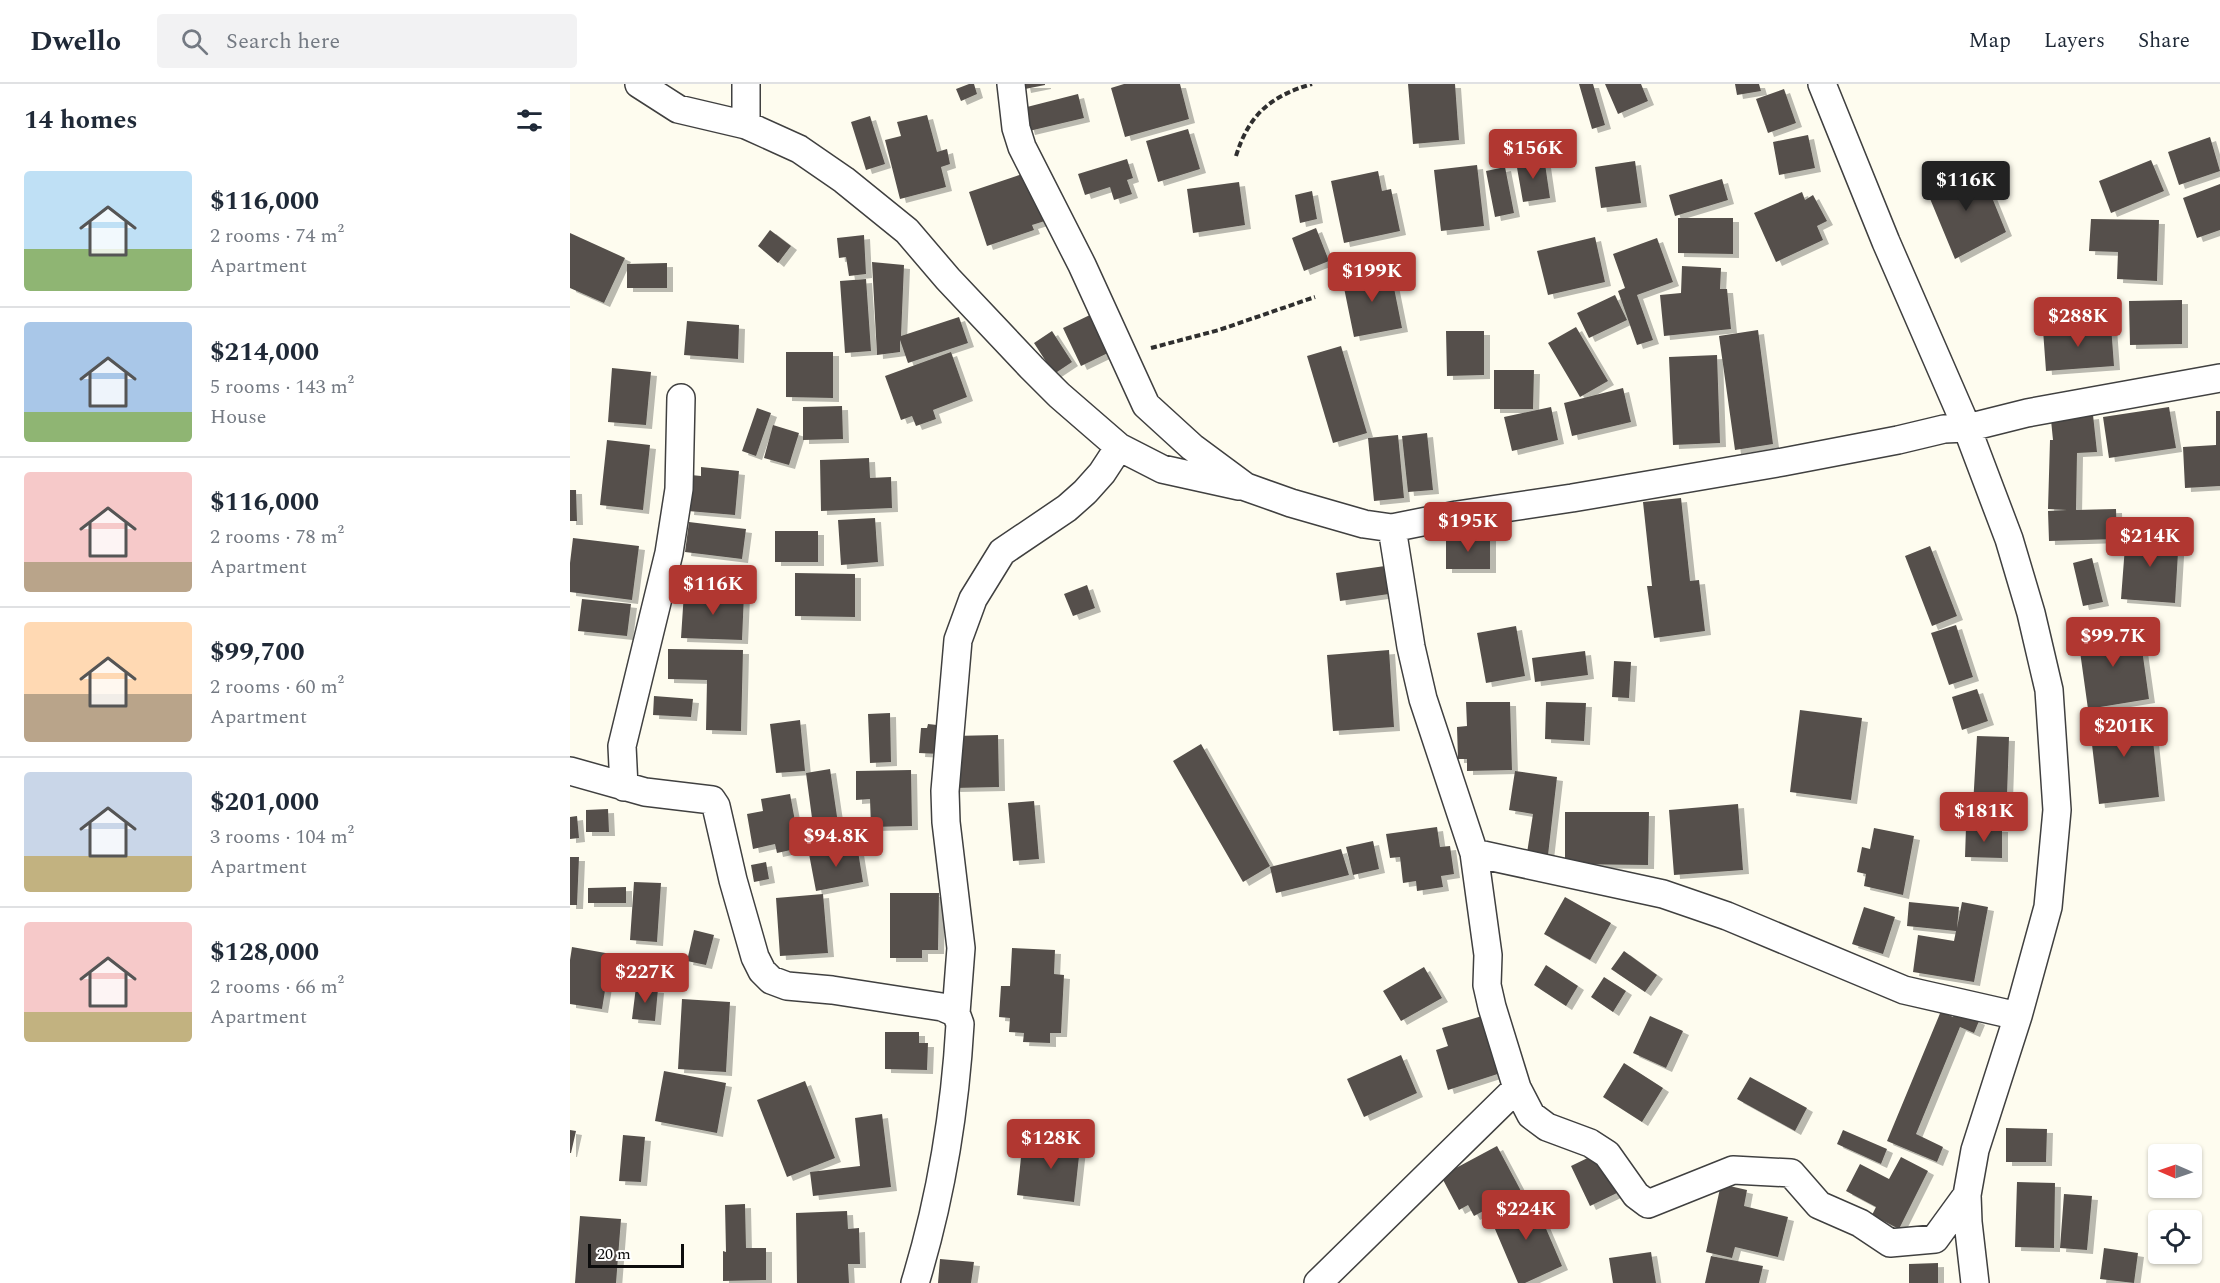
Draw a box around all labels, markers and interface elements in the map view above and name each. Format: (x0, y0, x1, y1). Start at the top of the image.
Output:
search box (157, 14, 577, 68)
text: Dwello (30, 20, 121, 63)
icon: search (178, 25, 211, 58)
text: Search here (226, 25, 340, 58)
text: Map (1969, 25, 2011, 57)
text: Layers (2044, 25, 2105, 57)
text: Share (2138, 25, 2190, 57)
text: 14 homes (24, 100, 138, 140)
icon: filters (513, 104, 546, 137)
pin: $156K (1491, 129, 1575, 180)
text: $156K (1503, 133, 1563, 163)
pin: $116K (1924, 161, 2008, 212)
text: $116K (1936, 165, 1996, 195)
text: $116,000 (210, 181, 319, 221)
icon: home (72, 195, 144, 267)
text: 2 rooms · 74 m² (210, 221, 344, 251)
text: Apartment (210, 251, 307, 281)
pin: $199K (1330, 252, 1414, 303)
text: $199K (1342, 256, 1402, 286)
pin: $288K (2036, 297, 2120, 348)
text: $288K (2048, 301, 2108, 331)
text: $214,000 (210, 332, 319, 372)
icon: home (72, 346, 144, 418)
text: 5 rooms · 143 m² (210, 372, 354, 402)
text: House (210, 402, 267, 432)
text: $116,000 (210, 482, 319, 522)
icon: home (72, 496, 144, 568)
pin: $195K (1426, 502, 1510, 553)
text: $195K (1438, 506, 1498, 536)
pin: $214K (2108, 517, 2192, 568)
text: $214K (2120, 521, 2180, 551)
text: 2 rooms · 78 m² (210, 522, 344, 552)
text: Apartment (210, 552, 307, 582)
pin: $116K (671, 565, 755, 616)
text: $116K (683, 569, 743, 599)
pin: $99.7K (2064, 617, 2162, 668)
text: $99.7K (2080, 621, 2146, 651)
text: $99,700 (210, 632, 304, 672)
icon: home (72, 646, 144, 718)
text: 2 rooms · 60 m² (210, 672, 344, 702)
text: Apartment (210, 702, 307, 732)
pin: $201K (2082, 707, 2166, 758)
text: $201K (2094, 711, 2154, 741)
text: $201,000 (210, 782, 319, 822)
pin: $181K (1942, 792, 2026, 843)
icon: home (72, 796, 144, 868)
text: $181K (1954, 796, 2014, 826)
pin: $94.8K (787, 817, 885, 868)
text: $94.8K (803, 821, 869, 851)
text: 3 rooms · 104 m² (210, 822, 354, 852)
text: Apartment (210, 852, 307, 882)
text: $128,000 (210, 932, 319, 972)
icon: home (72, 946, 144, 1018)
pin: $227K (603, 953, 687, 1004)
text: $227K (615, 957, 675, 987)
text: 2 rooms · 66 m² (210, 972, 344, 1002)
text: Apartment (210, 1002, 307, 1032)
pin: $128K (1009, 1119, 1093, 1170)
text: $128K (1021, 1123, 1081, 1153)
north arrow (2148, 1144, 2202, 1198)
map controls (2148, 1144, 2202, 1264)
pin: $224K (1484, 1190, 1568, 1241)
text: $224K (1496, 1194, 1556, 1224)
button: locate (2148, 1210, 2202, 1264)
scale bar (588, 1241, 684, 1268)
text: 20 m (597, 1242, 631, 1266)

